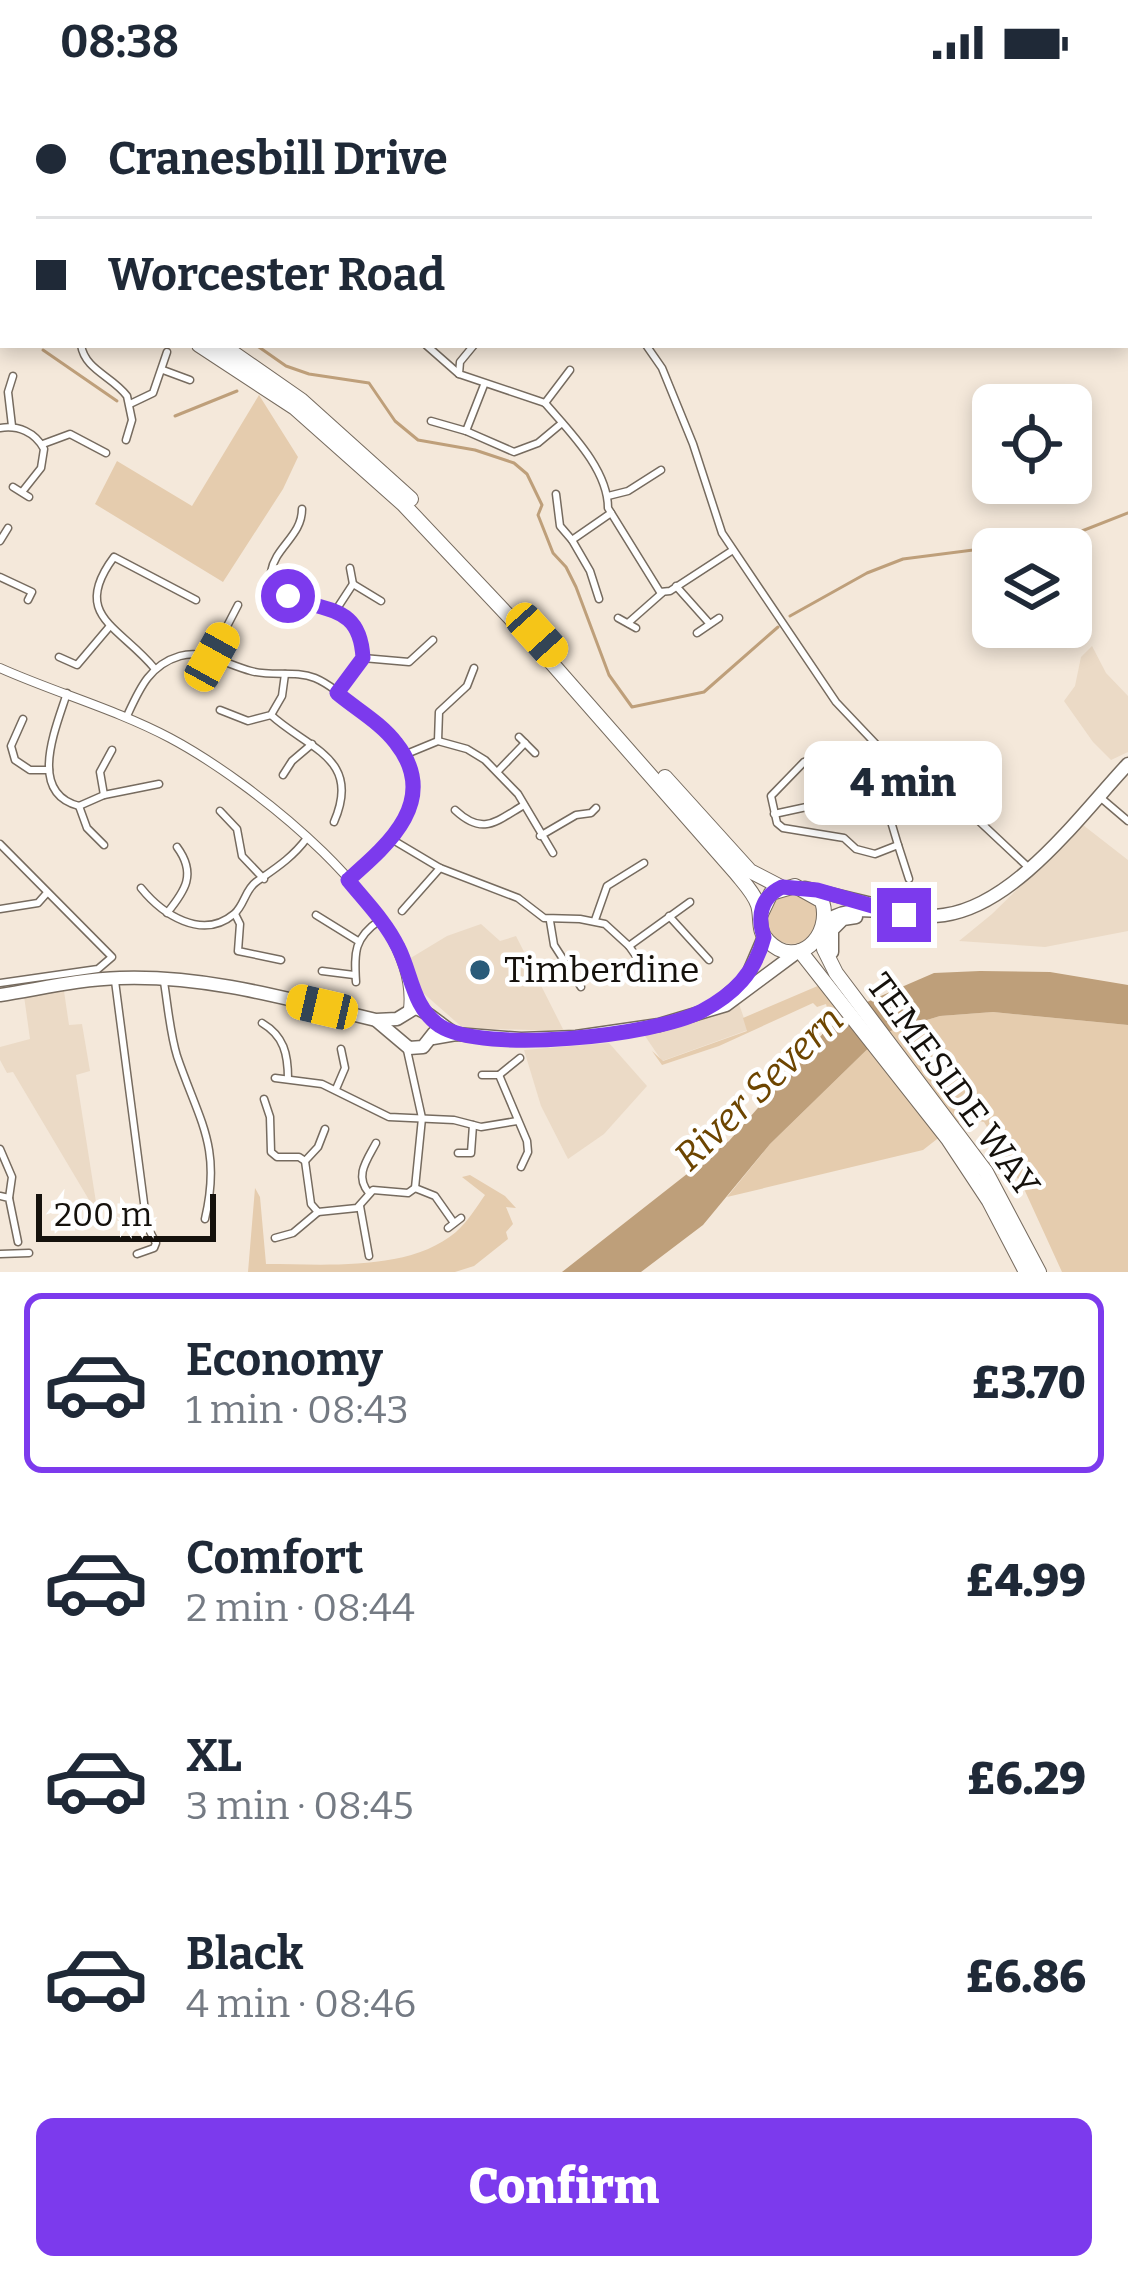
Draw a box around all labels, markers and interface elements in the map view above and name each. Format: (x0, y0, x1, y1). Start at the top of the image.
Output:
text: 08:38 (60, 15, 179, 69)
text: Cranesbill Drive (108, 132, 448, 186)
text: Worcester Road (108, 248, 445, 302)
map controls (972, 384, 1092, 648)
button: locate (972, 384, 1092, 504)
button: layers (972, 528, 1092, 648)
route start (261, 569, 315, 623)
car (500, 596, 574, 674)
car (179, 617, 245, 697)
callout: 4 min (805, 741, 1003, 825)
text: 4 min (850, 760, 956, 806)
route end (877, 888, 931, 942)
place label: Timberdine (504, 948, 699, 992)
marker: Timberdine (467, 957, 493, 983)
street label: TEMESIDE WAY (857, 965, 1049, 1205)
car (283, 981, 361, 1033)
water label: River Severn (665, 996, 853, 1180)
scale bar (36, 1188, 216, 1241)
text: 200 m (54, 1195, 152, 1235)
icon: car (42, 1329, 150, 1437)
text: Economy (186, 1333, 383, 1387)
text: £3.70 (972, 1356, 1086, 1410)
text: 1 min · 08:43 (186, 1387, 409, 1433)
icon: car (42, 1527, 150, 1635)
text: Comfort (186, 1531, 364, 1585)
text: £4.99 (966, 1554, 1086, 1608)
text: 2 min · 08:44 (186, 1585, 415, 1631)
icon: car (42, 1725, 150, 1833)
text: XL (186, 1729, 242, 1783)
text: £6.29 (967, 1752, 1086, 1806)
text: 3 min · 08:45 (186, 1783, 414, 1829)
icon: car (42, 1923, 150, 2031)
text: Black (186, 1927, 303, 1981)
text: £6.86 (966, 1950, 1086, 2004)
text: 4 min · 08:46 (186, 1981, 416, 2027)
button: Confirm (36, 2118, 1092, 2256)

